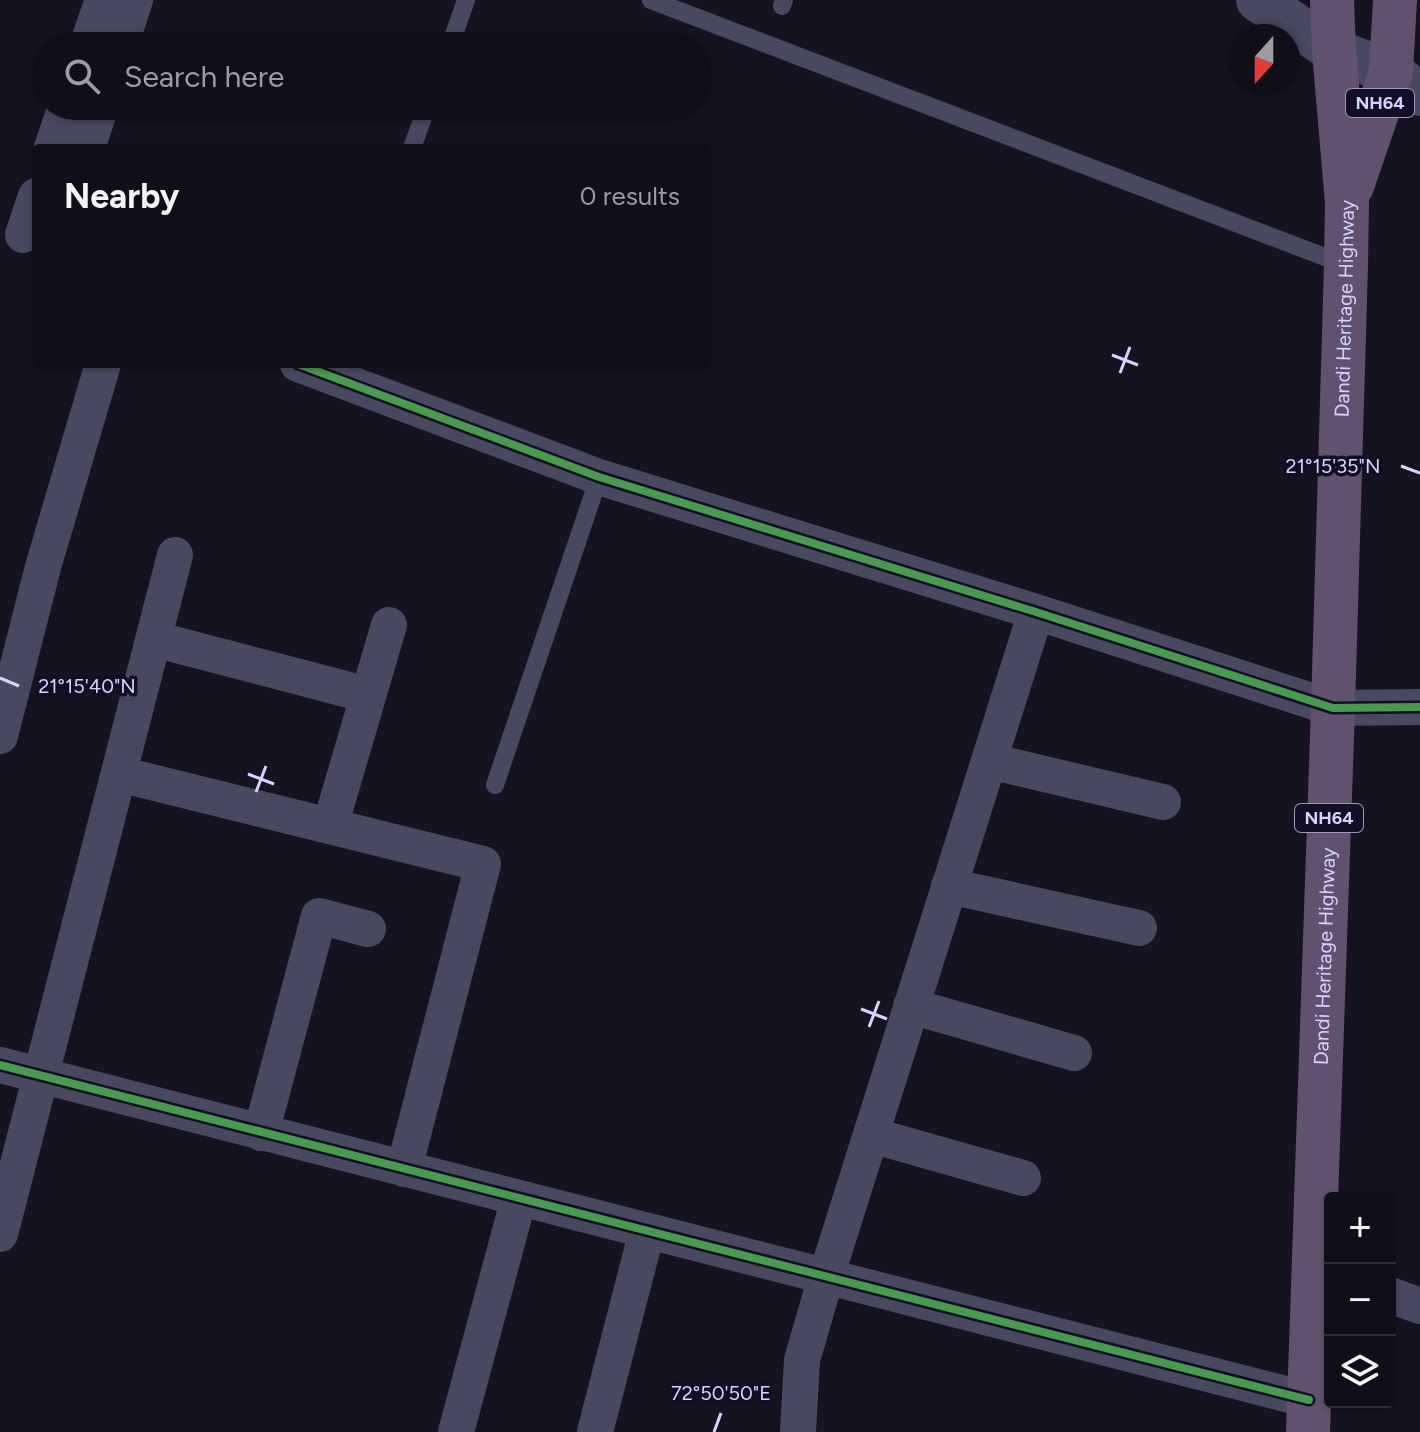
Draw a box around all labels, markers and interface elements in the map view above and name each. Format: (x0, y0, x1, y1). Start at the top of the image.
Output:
north arrow (1228, 24, 1300, 96)
search box (32, 32, 712, 120)
icon: search (60, 54, 104, 98)
text: Search here (124, 58, 284, 95)
road number: NH64 (1346, 89, 1414, 117)
text: Nearby (64, 176, 179, 217)
text: 0 results (580, 180, 680, 212)
street label: Dandi Heritage Highway (1330, 199, 1359, 418)
text: 21°15'35"N (1286, 454, 1380, 478)
text: 21°15'40"N (38, 674, 136, 698)
road number: NH64 (1295, 804, 1363, 832)
street label: Dandi Heritage Highway (1309, 847, 1340, 1065)
map controls (1324, 1192, 1396, 1408)
button: + (1324, 1192, 1396, 1264)
button: − (1324, 1264, 1396, 1336)
button: layers (1324, 1336, 1396, 1408)
text: 72°50'50"E (671, 1381, 771, 1405)

